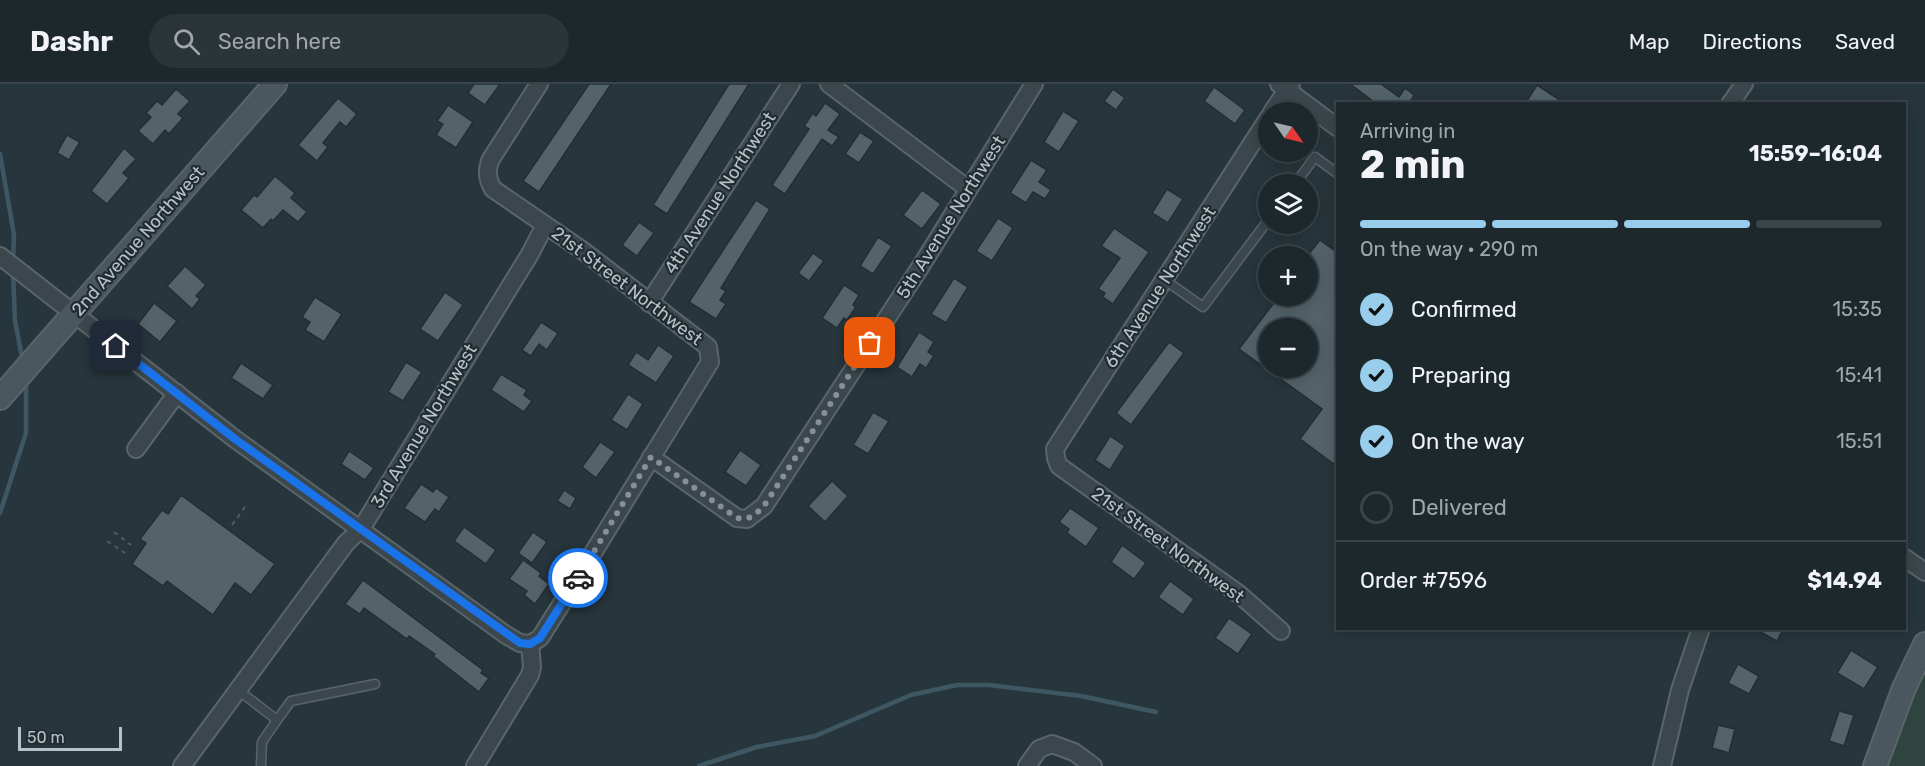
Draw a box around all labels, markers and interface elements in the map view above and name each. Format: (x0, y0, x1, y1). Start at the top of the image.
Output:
search box (149, 14, 569, 68)
text: Dashr (30, 25, 113, 58)
icon: search (170, 25, 203, 58)
text: Search here (218, 28, 341, 55)
text: Map (1629, 29, 1670, 54)
text: Directions (1703, 29, 1802, 54)
text: Saved (1835, 29, 1895, 54)
north arrow (1258, 102, 1318, 162)
map controls (1258, 102, 1318, 378)
street label: 4th Avenue Northwest (659, 108, 781, 278)
text: Arriving in (1360, 119, 1455, 143)
street label: 5th Avenue Northwest (892, 131, 1010, 303)
text: 15:59–16:04 (1749, 140, 1882, 167)
text: 2 min (1360, 142, 1466, 188)
street label: 2nd Avenue Northwest (67, 161, 209, 321)
button: layers (1258, 174, 1318, 234)
street label: 6th Avenue Northwest (1100, 202, 1220, 372)
street label: 21st Street Northwest (547, 222, 707, 350)
text: On the way · 290 m (1360, 237, 1538, 261)
button: + (1258, 246, 1318, 306)
icon: check (1360, 293, 1393, 326)
text: Confirmed (1411, 296, 1517, 323)
text: 15:35 (1833, 297, 1882, 321)
pin (844, 317, 895, 368)
button: − (1258, 318, 1318, 378)
pin (90, 320, 141, 371)
icon: bag (853, 326, 886, 359)
icon: home (99, 329, 132, 362)
street label: 3rd Avenue Northwest (366, 340, 482, 512)
icon: check (1360, 359, 1393, 392)
text: Preparing (1411, 362, 1511, 389)
text: 15:41 (1836, 363, 1882, 387)
icon: check (1360, 425, 1393, 458)
text: On the way (1411, 428, 1525, 455)
text: 15:51 (1836, 429, 1882, 453)
street label: 21st Street Northwest (1087, 482, 1249, 608)
text: Delivered (1411, 494, 1507, 521)
courier (548, 548, 608, 608)
icon: car (562, 562, 595, 595)
text: Order #7596 (1360, 567, 1487, 594)
text: $14.94 (1807, 567, 1882, 594)
scale bar (18, 724, 122, 752)
text: 50 m (27, 728, 65, 747)

